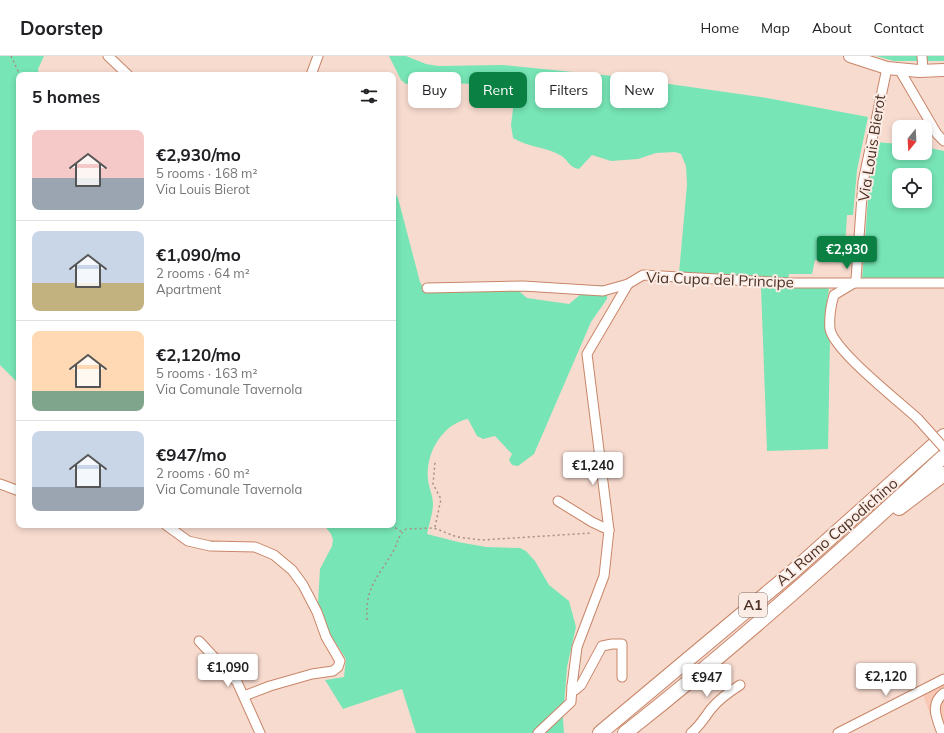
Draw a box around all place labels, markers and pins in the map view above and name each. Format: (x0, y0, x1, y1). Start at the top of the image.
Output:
pin: €2,930 (814, 236, 880, 270)
pin: €1,240 (560, 452, 626, 486)
pin: €1,090 (195, 654, 261, 688)
pin: €2,120 (853, 663, 919, 697)
pin: €947 (683, 664, 731, 698)

